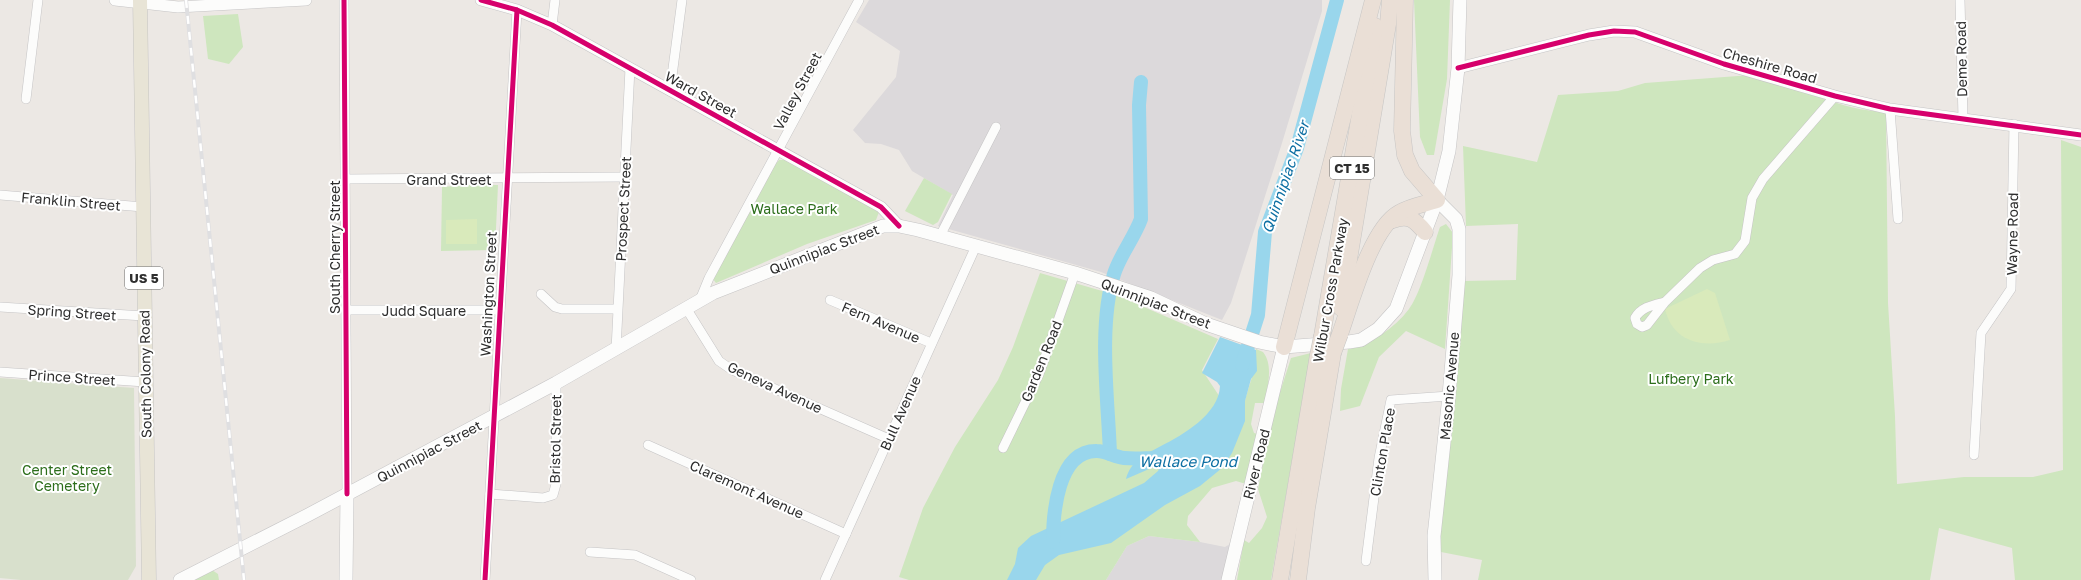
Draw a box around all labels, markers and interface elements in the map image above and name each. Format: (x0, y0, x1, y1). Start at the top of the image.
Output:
street label: Deme Road (1952, 21, 1970, 97)
street label: Cheshire Road (1721, 43, 1819, 87)
street label: Valley Street (769, 49, 825, 133)
street label: Ward Street (662, 67, 740, 121)
water label: Quinnipiac River (1257, 117, 1313, 235)
street label: Prospect Street (612, 156, 634, 262)
road number: CT 15 (1330, 157, 1374, 179)
street label: Grand Street (406, 171, 492, 188)
street label: South Cherry Street (326, 180, 343, 314)
street label: Franklin Street (21, 188, 121, 214)
street label: Wayne Road (2003, 192, 2021, 276)
park label: Wallace Park (750, 200, 838, 217)
street label: Wilbur Cross Parkway (1309, 216, 1351, 364)
street label: Quinnipiac Street (767, 220, 881, 278)
street label: Washington Street (476, 231, 500, 357)
road number: US 5 (125, 267, 163, 289)
street label: Quinnipiac Street (1099, 274, 1213, 332)
street label: Fern Avenue (839, 298, 923, 346)
street label: Spring Street (27, 300, 117, 324)
street label: Judd Square (382, 302, 466, 319)
street label: South Colony Road (135, 310, 155, 438)
street label: Garden Road (1017, 318, 1065, 404)
street label: Masonic Avenue (1436, 331, 1462, 441)
street label: Geneva Avenue (725, 358, 825, 416)
street label: Prince Street (28, 365, 116, 389)
park label: Lufbery Park (1648, 370, 1734, 387)
street label: Bull Avenue (876, 373, 924, 453)
street label: Bristol Street (546, 394, 564, 484)
street label: Clinton Place (1366, 406, 1398, 498)
street label: Quinnipiac Street (374, 416, 484, 486)
street label: River Road (1239, 427, 1273, 501)
water label: Wallace Pond (1139, 452, 1239, 470)
street label: Claremont Avenue (687, 456, 807, 522)
park label: Center Street Cemetery (22, 461, 112, 494)

